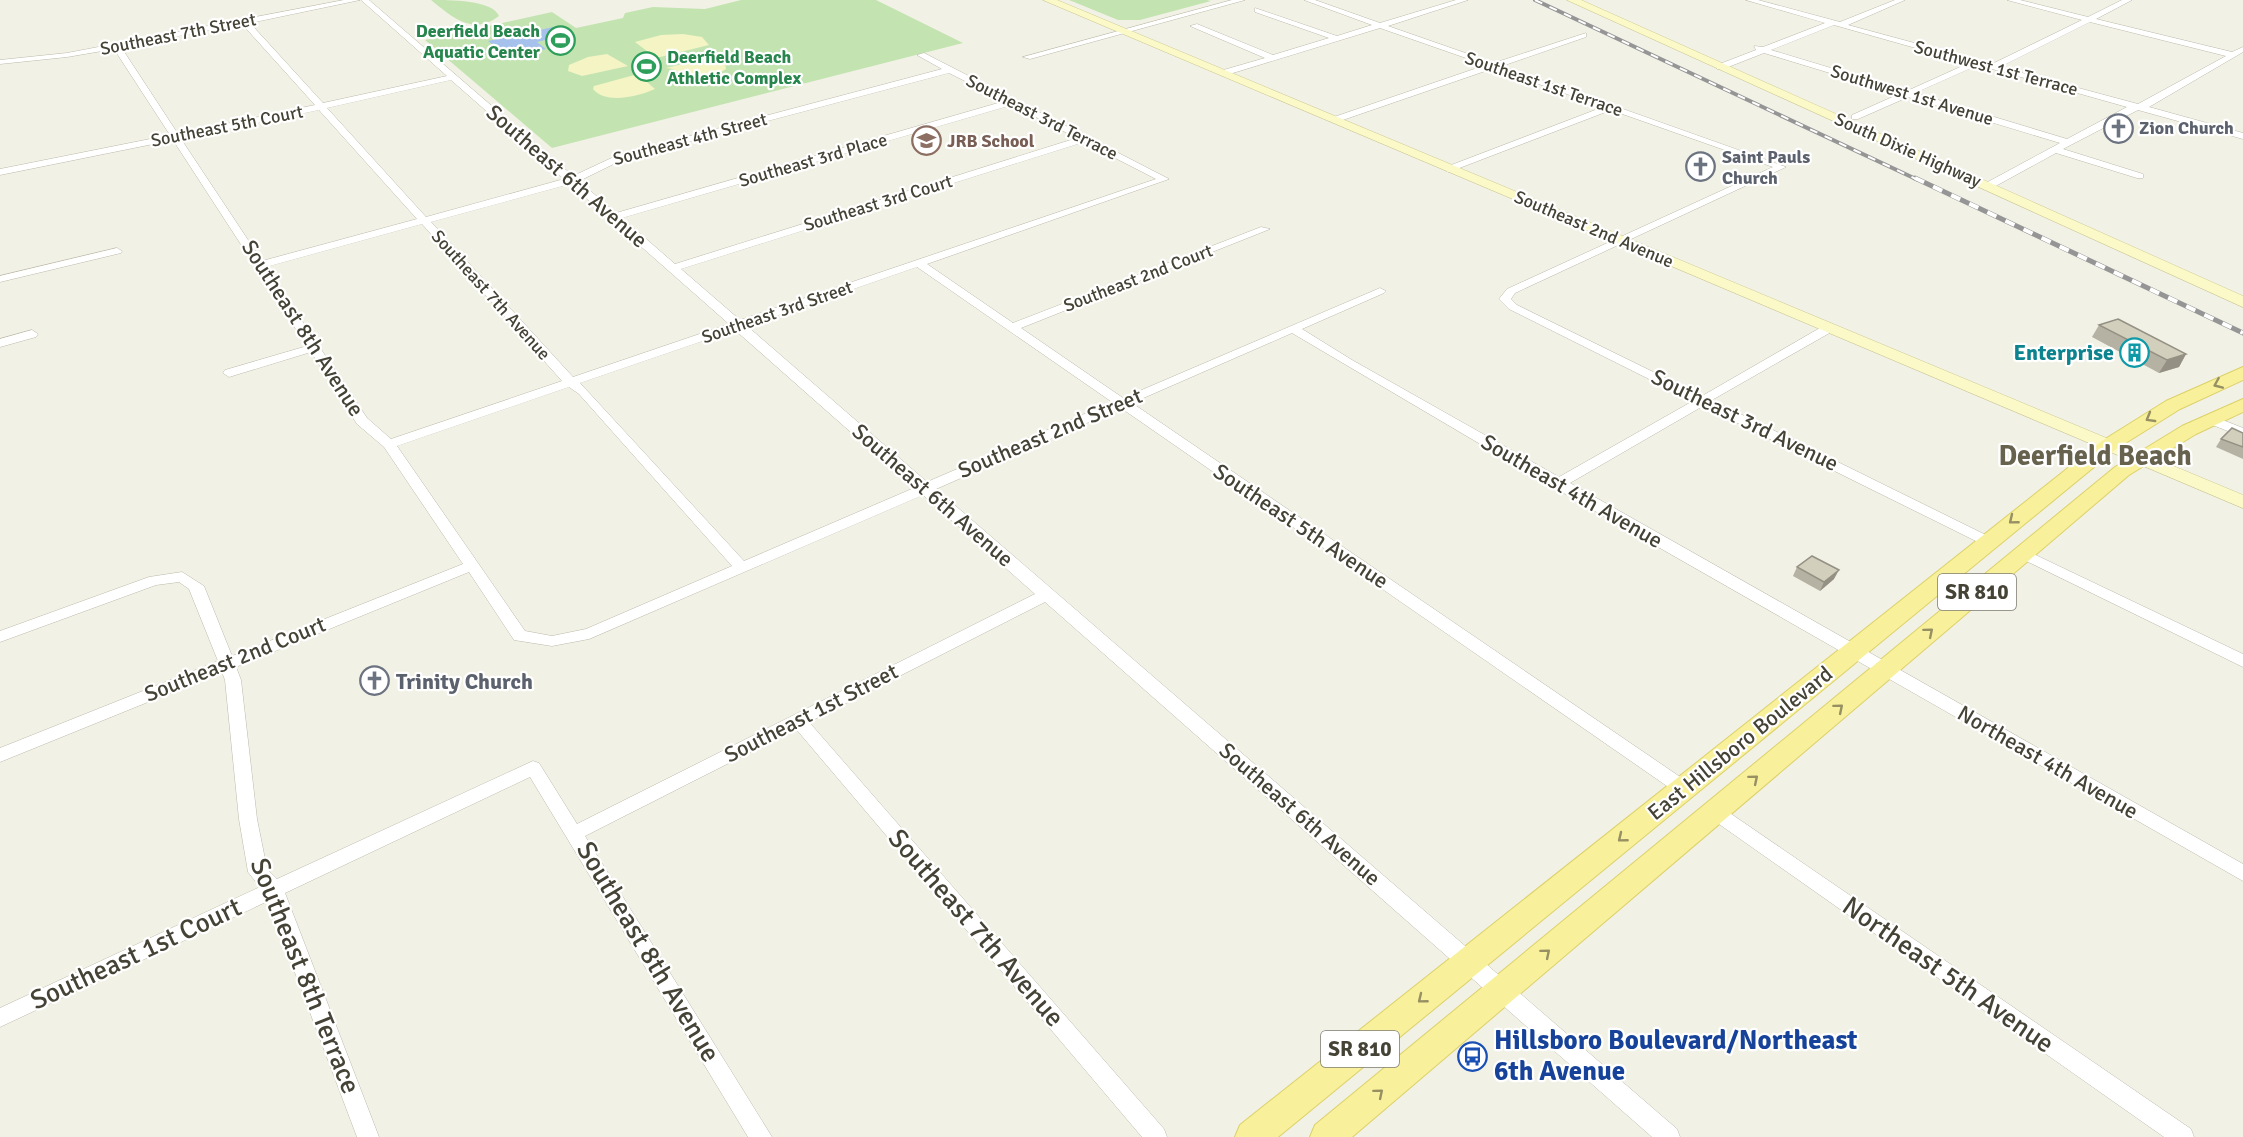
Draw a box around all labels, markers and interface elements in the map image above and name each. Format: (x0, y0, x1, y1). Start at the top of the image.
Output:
street label: Southeast 7th Street (98, 8, 258, 60)
place label: Deerfield Beach Aquatic Center (416, 20, 541, 63)
sports icon: Deerfield Beach Aquatic Center (545, 25, 577, 57)
street label: Southwest 1st Terrace (1912, 36, 2080, 100)
place label: Deerfield Beach Athletic Complex (667, 46, 802, 89)
street label: Southeast 1st Terrace (1462, 47, 1626, 121)
sports icon: Deerfield Beach Athletic Complex (630, 51, 662, 83)
street label: Southwest 1st Avenue (1828, 60, 1996, 130)
street label: Southeast 3rd Terrace (963, 69, 1121, 165)
street label: Southeast 6th Avenue (481, 99, 653, 253)
street label: Southeast 5th Court (149, 100, 305, 152)
street label: Southeast 4th Street (611, 108, 769, 170)
street label: South Dixie Highway (1831, 108, 1985, 192)
church icon: Zion Church (2102, 112, 2134, 144)
place label: Zion Church (2139, 117, 2234, 139)
school or university icon: JRB School (910, 125, 942, 157)
street label: Southeast 3rd Place (736, 128, 890, 192)
place label: JRB School (947, 130, 1035, 152)
place label: Saint Pauls Church (1722, 146, 1810, 189)
church icon: Saint Pauls Church (1685, 151, 1717, 183)
street label: Southeast 3rd Court (801, 170, 955, 236)
street label: Southeast 2nd Avenue (1511, 185, 1677, 273)
street label: Southeast 7th Avenue (427, 225, 555, 365)
street label: Southeast 8th Avenue (236, 235, 370, 421)
street label: Southeast 2nd Court (1060, 239, 1216, 317)
street label: Southeast 3rd Street (699, 276, 855, 348)
building icon: Enterprise (2119, 336, 2151, 368)
place label: Enterprise (2013, 339, 2114, 366)
street label: Southeast 3rd Avenue (1647, 363, 1843, 477)
one-way arrow (2213, 377, 2224, 389)
street label: Southeast 2nd Street (954, 382, 1146, 484)
one-way arrow (2146, 410, 2156, 422)
street label: Southeast 6th Avenue (847, 418, 1019, 572)
street label: Southeast 4th Avenue (1477, 428, 1667, 554)
district label: Deerfield Beach (1998, 439, 2192, 473)
street label: Southeast 5th Avenue (1209, 458, 1393, 594)
one-way arrow (2009, 513, 2020, 524)
road number: SR 810 (1938, 574, 2016, 610)
street label: Southeast 2nd Court (140, 610, 330, 708)
one-way arrow (1922, 628, 1933, 639)
street label: Southeast 1st Street (720, 657, 903, 768)
street label: East Hillsboro Boulevard (1642, 660, 1838, 826)
church icon: Trinity Church (359, 665, 391, 697)
place label: Trinity Church (396, 668, 533, 695)
street label: Northeast 4th Avenue (1953, 699, 2143, 825)
one-way arrow (1832, 704, 1843, 715)
street label: Southeast 6th Avenue (1214, 737, 1386, 891)
one-way arrow (1747, 775, 1758, 786)
street label: Southeast 7th Avenue (881, 822, 1071, 1034)
one-way arrow (1617, 831, 1628, 842)
street label: Southeast 8th Avenue (569, 836, 727, 1068)
street label: Southeast 8th Terrace (243, 853, 367, 1099)
street label: Northeast 5th Avenue (1836, 890, 2060, 1060)
street label: Southeast 1st Court (25, 891, 247, 1017)
one-way arrow (1539, 949, 1550, 960)
one-way arrow (1418, 991, 1429, 1002)
place label: Hillsboro Boulevard/Northeast 6th Avenue (1494, 1024, 1857, 1088)
road number: SR 810 (1321, 1031, 1399, 1067)
bus stop icon: Hillsboro Boulevard/Northeast 6th Avenue (1457, 1040, 1489, 1072)
one-way arrow (1372, 1089, 1383, 1100)

